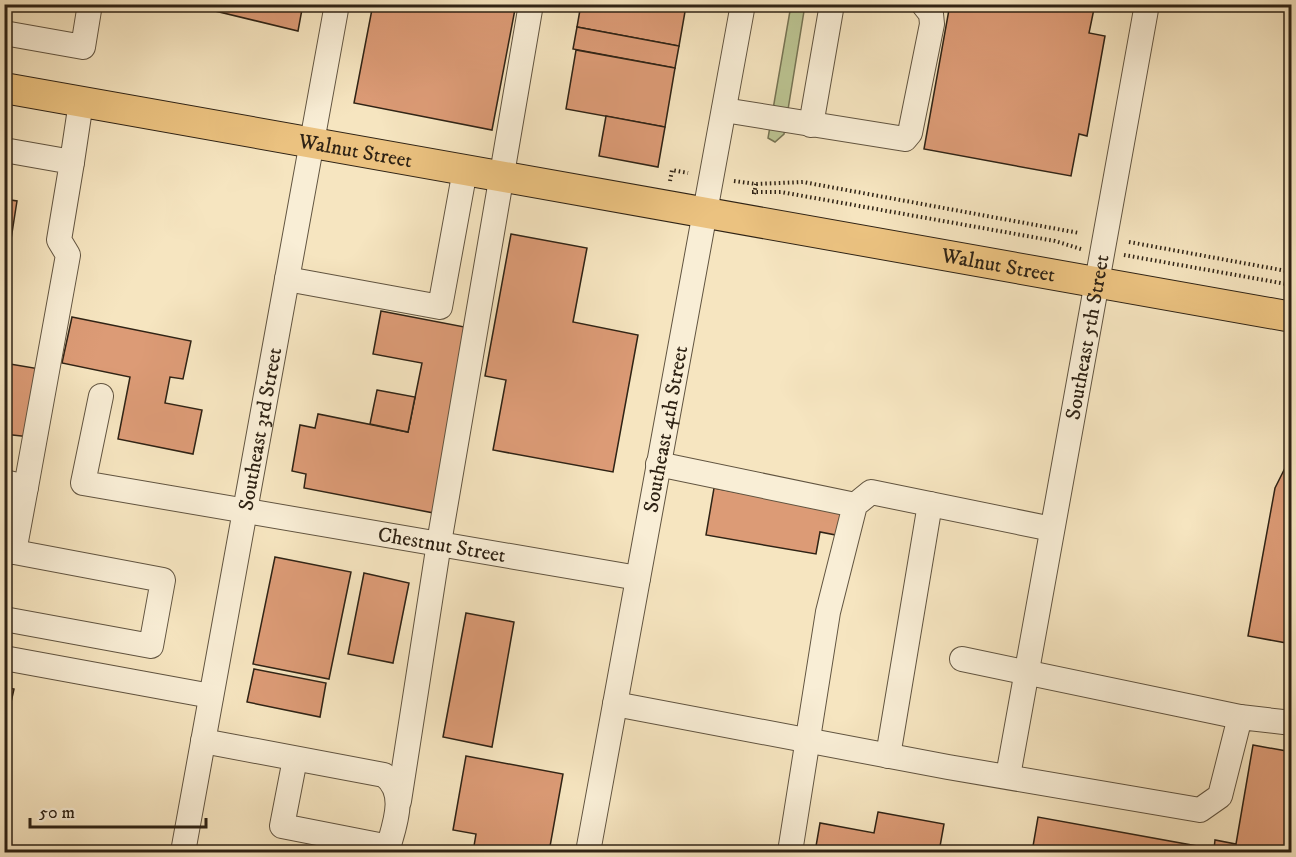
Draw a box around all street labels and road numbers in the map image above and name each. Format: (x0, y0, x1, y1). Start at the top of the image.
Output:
street label: Walnut Street (295, 128, 415, 174)
street label: Walnut Street (938, 243, 1057, 289)
street label: Southeast 5th Street (1060, 252, 1116, 422)
street label: Southeast 4th Street (638, 343, 694, 515)
street label: Southeast 3rd Street (233, 345, 288, 513)
street label: Chestnut Street (376, 522, 508, 569)

